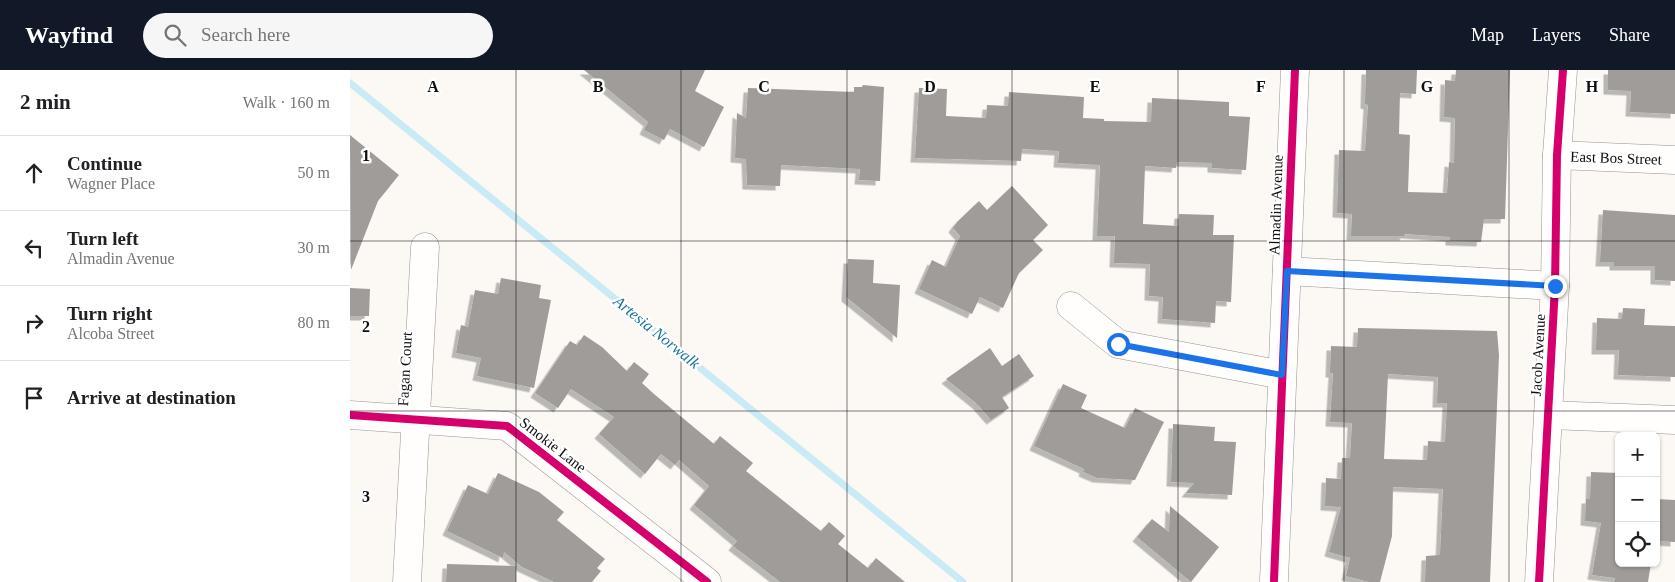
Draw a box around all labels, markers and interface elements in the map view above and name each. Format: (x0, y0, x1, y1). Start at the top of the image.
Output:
search box (143, 13, 493, 58)
icon: search (161, 21, 189, 49)
text: Wayfind (25, 22, 113, 48)
text: Search here (201, 24, 290, 45)
text: Map (1471, 25, 1504, 45)
text: Layers (1532, 25, 1581, 45)
text: Share (1609, 25, 1650, 45)
text: A (427, 78, 439, 95)
text: B (593, 78, 604, 95)
text: C (758, 78, 770, 95)
text: D (924, 78, 936, 95)
text: E (1090, 78, 1100, 95)
text: F (1256, 78, 1266, 95)
text: G (1421, 78, 1434, 95)
text: H (1586, 78, 1599, 95)
text: 2 min (20, 90, 71, 114)
text: Walk · 160 m (243, 94, 330, 111)
text: 1 (362, 147, 370, 164)
street label: East Bos Street (1570, 148, 1663, 168)
text: Continue (67, 153, 142, 174)
street label: Almadin Avenue (1266, 154, 1286, 256)
icon: ahead (20, 159, 48, 187)
text: 50 m (298, 164, 330, 181)
text: Wagner Place (67, 175, 155, 192)
text: Turn left (67, 228, 139, 249)
icon: left (20, 234, 48, 262)
text: 30 m (298, 239, 330, 256)
text: Almadin Avenue (67, 250, 175, 267)
route end (1544, 275, 1567, 298)
water label: Artesia Norwalk (610, 292, 704, 372)
text: Turn right (67, 303, 152, 324)
icon: right (20, 309, 48, 337)
street label: Jacob Avenue (1528, 313, 1548, 397)
text: 80 m (298, 314, 330, 331)
text: 2 (362, 318, 370, 335)
text: Alcoba Street (67, 325, 155, 342)
street label: Fagan Court (395, 331, 415, 407)
route start (1107, 333, 1130, 356)
icon: arrive (20, 384, 48, 412)
text: Arrive at destination (67, 387, 236, 408)
street label: Smokie Lane (517, 414, 590, 476)
map controls (1615, 432, 1660, 567)
button: + (1615, 432, 1660, 477)
button: − (1615, 477, 1660, 522)
text: 3 (362, 488, 370, 505)
button: locate (1615, 522, 1660, 567)

